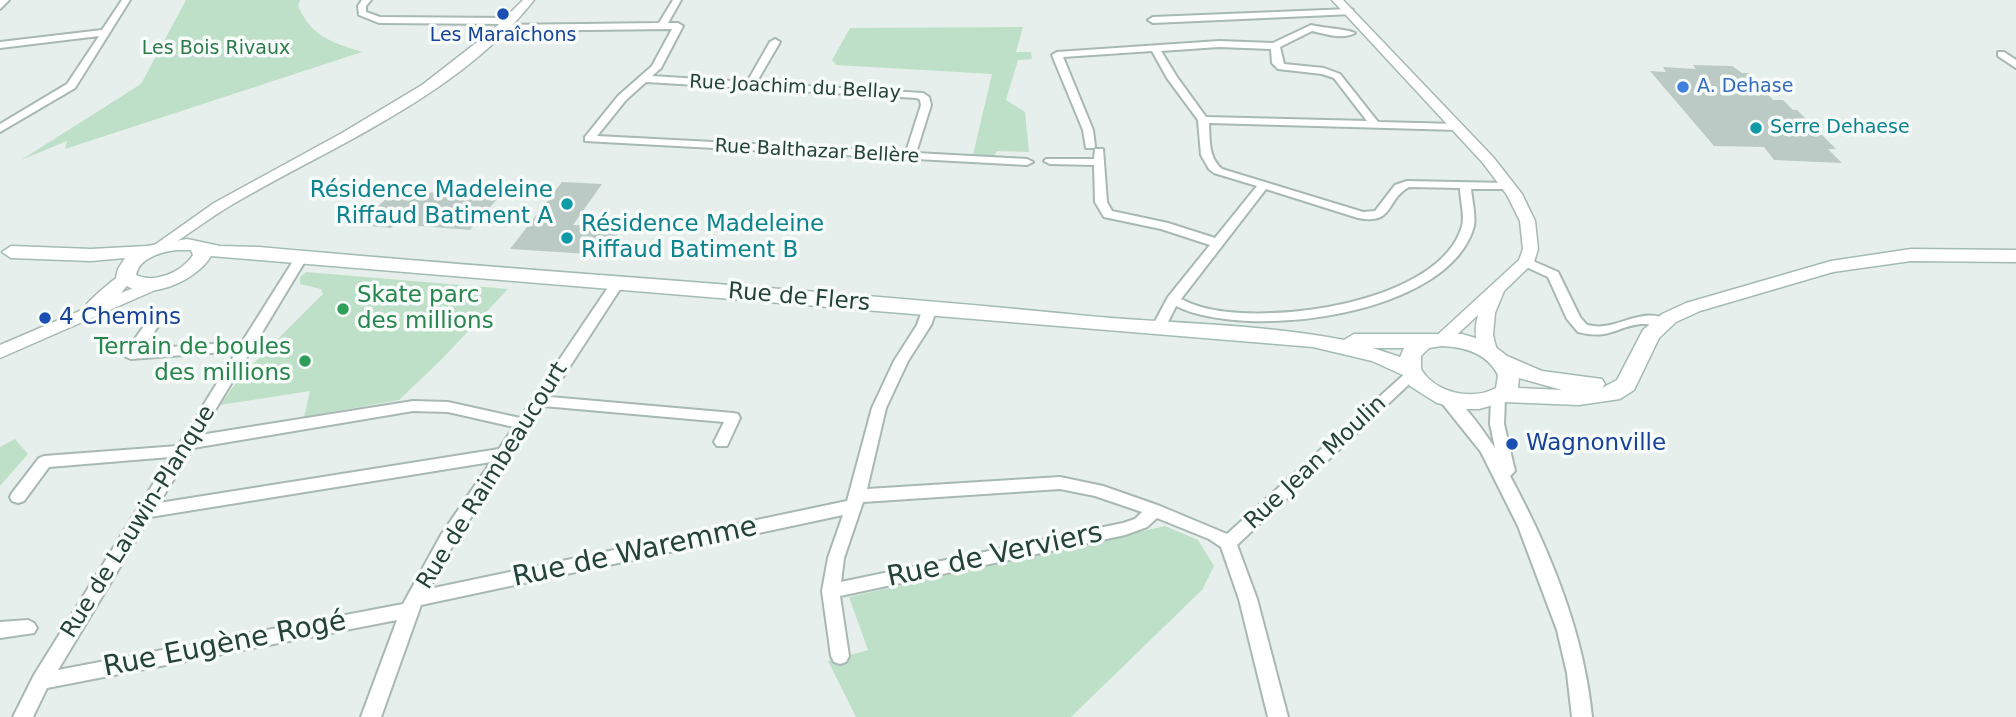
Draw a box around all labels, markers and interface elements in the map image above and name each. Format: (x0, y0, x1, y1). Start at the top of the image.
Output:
marker: Les Maraîchons (495, 6, 511, 22)
place label: Les Maraîchons (430, 25, 576, 47)
park label: Les Bois Rivaux (142, 38, 290, 60)
street label: Rue Joachim du Bellay (689, 71, 901, 105)
place label: A. Dehase (1697, 76, 1793, 98)
marker: A. Dehase (1675, 79, 1691, 95)
place label: Serre Dehaese (1770, 117, 1910, 139)
marker: Serre Dehaese (1748, 120, 1764, 136)
street label: Rue Balthazar Bellère (714, 135, 920, 169)
place label: Résidence Madeleine Riffaud Batiment A (310, 177, 553, 231)
marker: Résidence Madeleine Riffaud Batiment A (559, 196, 575, 212)
place label: Résidence Madeleine Riffaud Batiment B (581, 211, 824, 265)
marker: Résidence Madeleine Riffaud Batiment B (559, 230, 575, 246)
street label: Rue de Flers (727, 278, 871, 318)
place label: Skate parc des millions (357, 282, 494, 336)
marker: Skate parc des millions (335, 301, 351, 317)
place label: 4 Chemins (59, 304, 181, 332)
marker: 4 Chemins (37, 310, 53, 326)
place label: Terrain de boules des millions (94, 334, 291, 388)
marker: Terrain de boules des millions (297, 353, 313, 369)
street label: Rue de Raimbeaucourt (412, 357, 574, 595)
street label: Rue Jean Moulin (1239, 390, 1393, 536)
street label: Rue de Lauwin-Planque (56, 401, 222, 643)
place label: Wagnonville (1526, 430, 1666, 458)
marker: Wagnonville (1504, 436, 1520, 452)
street label: Rue de Waremme (510, 511, 760, 595)
street label: Rue de Verviers (884, 517, 1106, 595)
street label: Rue Eugène Rogé (101, 605, 349, 685)

